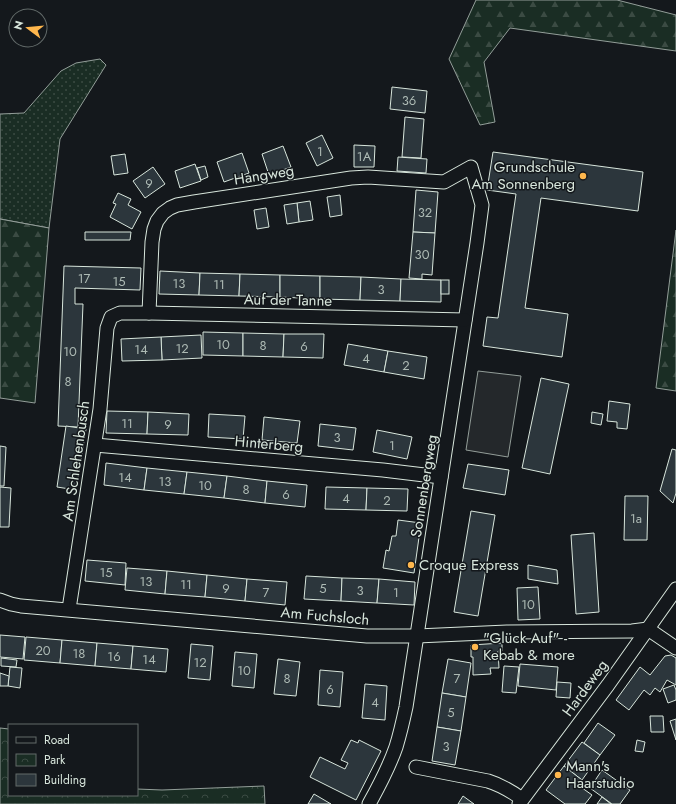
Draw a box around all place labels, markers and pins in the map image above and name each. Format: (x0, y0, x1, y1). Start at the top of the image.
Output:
place label: Grundschule Am Sonnenberg (471, 156, 575, 195)
marker: Grundschule Am Sonnenberg (578, 171, 588, 181)
place label: Croque Express (419, 554, 519, 576)
marker: Croque Express (406, 560, 416, 570)
place label: "Glück Auf" - Kebab & more (483, 627, 575, 666)
marker: "Glück Auf" - Kebab & more (470, 642, 480, 652)
place label: Mann's Haarstudio (566, 755, 634, 794)
marker: Mann's Haarstudio (553, 770, 563, 780)

